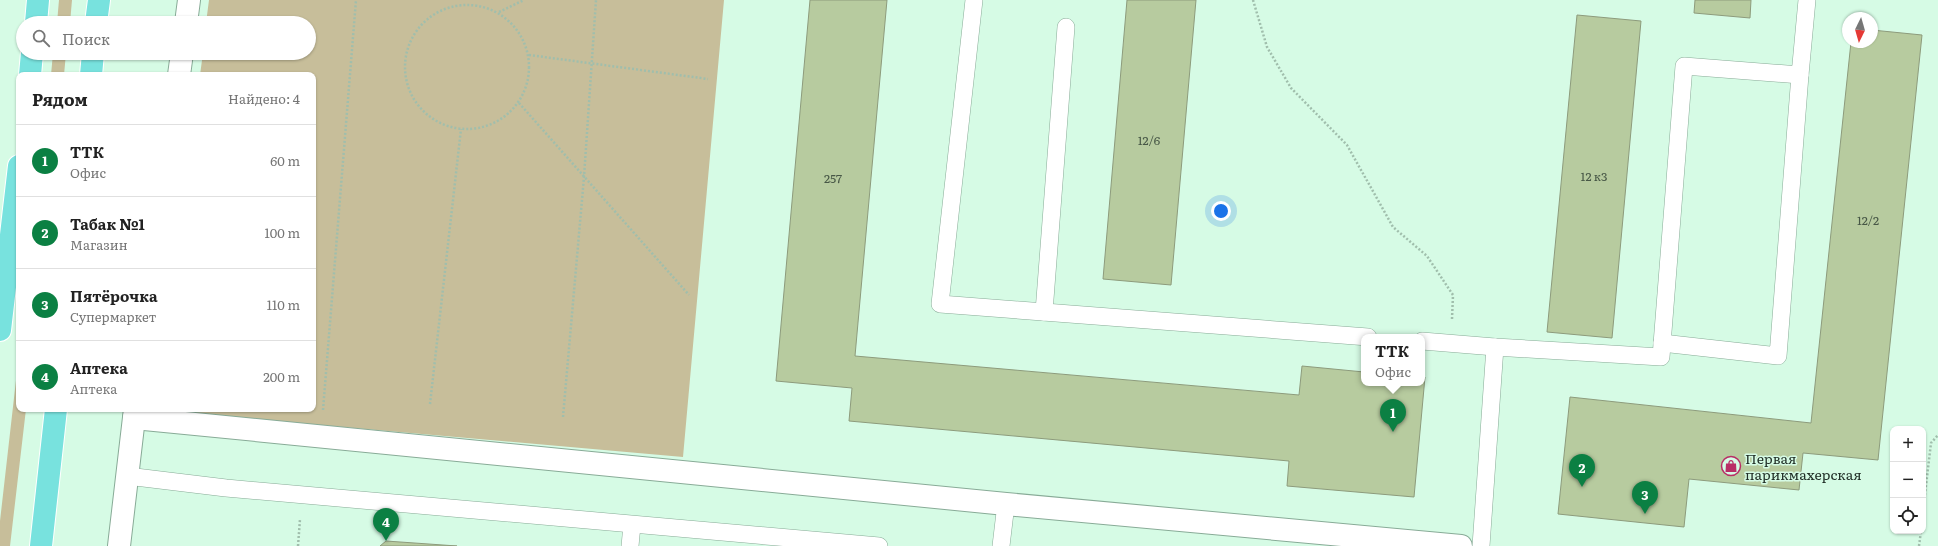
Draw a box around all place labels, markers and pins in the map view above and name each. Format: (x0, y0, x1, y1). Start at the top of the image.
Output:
pin: 1 (1380, 399, 1406, 432)
place label: Первая парикмахерская (1745, 448, 1862, 484)
pin: 2 (1569, 454, 1595, 487)
shop icon: Первая парикмахерская (1720, 455, 1742, 477)
pin: 3 (1632, 481, 1658, 514)
pin: 4 (373, 508, 399, 541)

